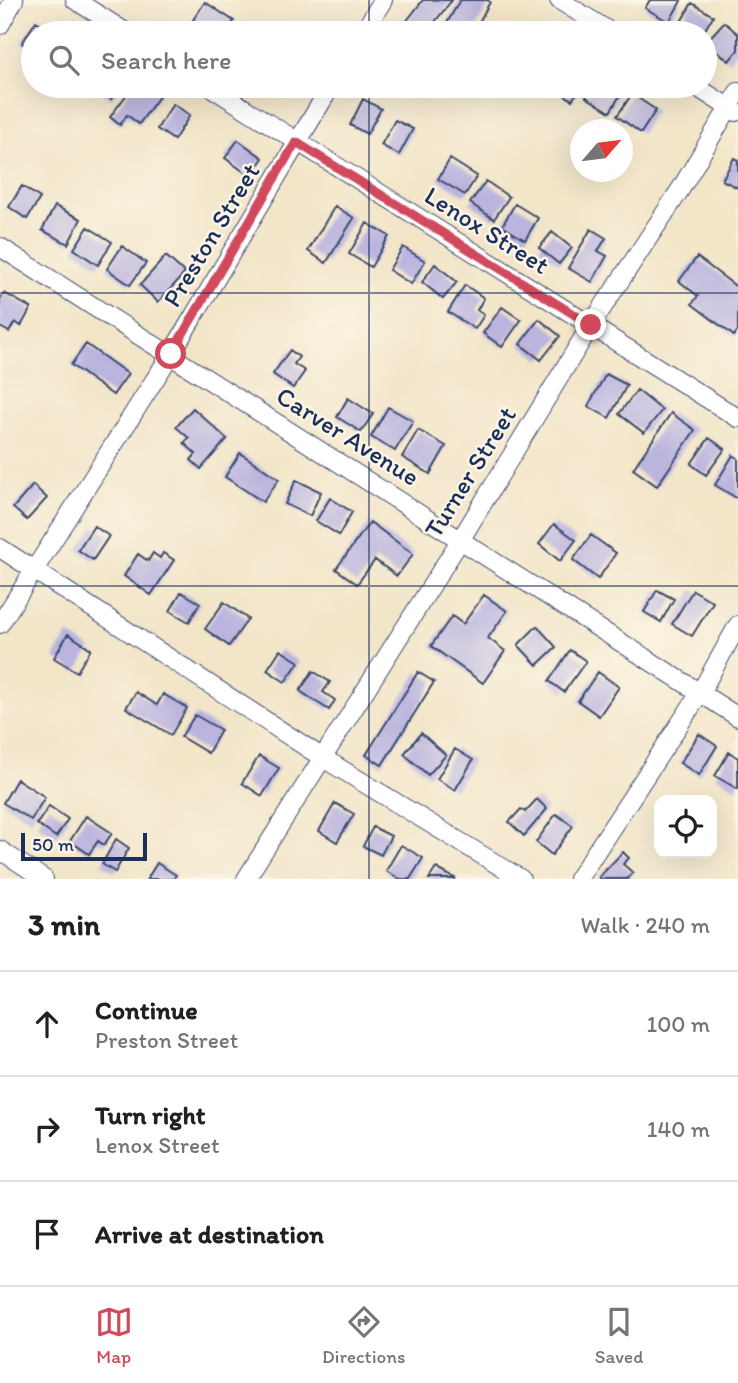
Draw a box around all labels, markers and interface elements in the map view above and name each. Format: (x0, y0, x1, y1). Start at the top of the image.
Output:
search box (21, 21, 717, 98)
icon: search (45, 41, 83, 79)
text: Search here (101, 44, 231, 76)
north arrow (570, 119, 633, 182)
street label: Preston Street (156, 157, 267, 313)
street label: Lenox Street (419, 179, 555, 281)
route end (575, 309, 606, 340)
route start (155, 338, 186, 369)
street label: Carver Avenue (271, 379, 425, 493)
street label: Turner Street (417, 400, 523, 544)
map controls (654, 795, 717, 858)
button: locate (654, 795, 717, 858)
scale bar (21, 830, 147, 862)
text: 50 m (32, 833, 74, 856)
text: 3 min (28, 906, 100, 943)
text: Walk · 240 m (580, 911, 710, 939)
text: Continue (95, 994, 198, 1026)
icon: ahead (28, 1005, 66, 1043)
text: 100 m (646, 1010, 710, 1038)
text: Preston Street (95, 1026, 238, 1054)
text: Turn right (95, 1099, 206, 1131)
icon: right (28, 1110, 66, 1148)
text: 140 m (647, 1115, 710, 1143)
text: Lenox Street (95, 1131, 220, 1159)
icon: arrive (28, 1215, 66, 1253)
text: Arrive at destination (95, 1218, 324, 1250)
tab: Map (95, 1303, 133, 1368)
tab: Directions (322, 1303, 406, 1368)
tab: Saved (595, 1303, 643, 1368)

